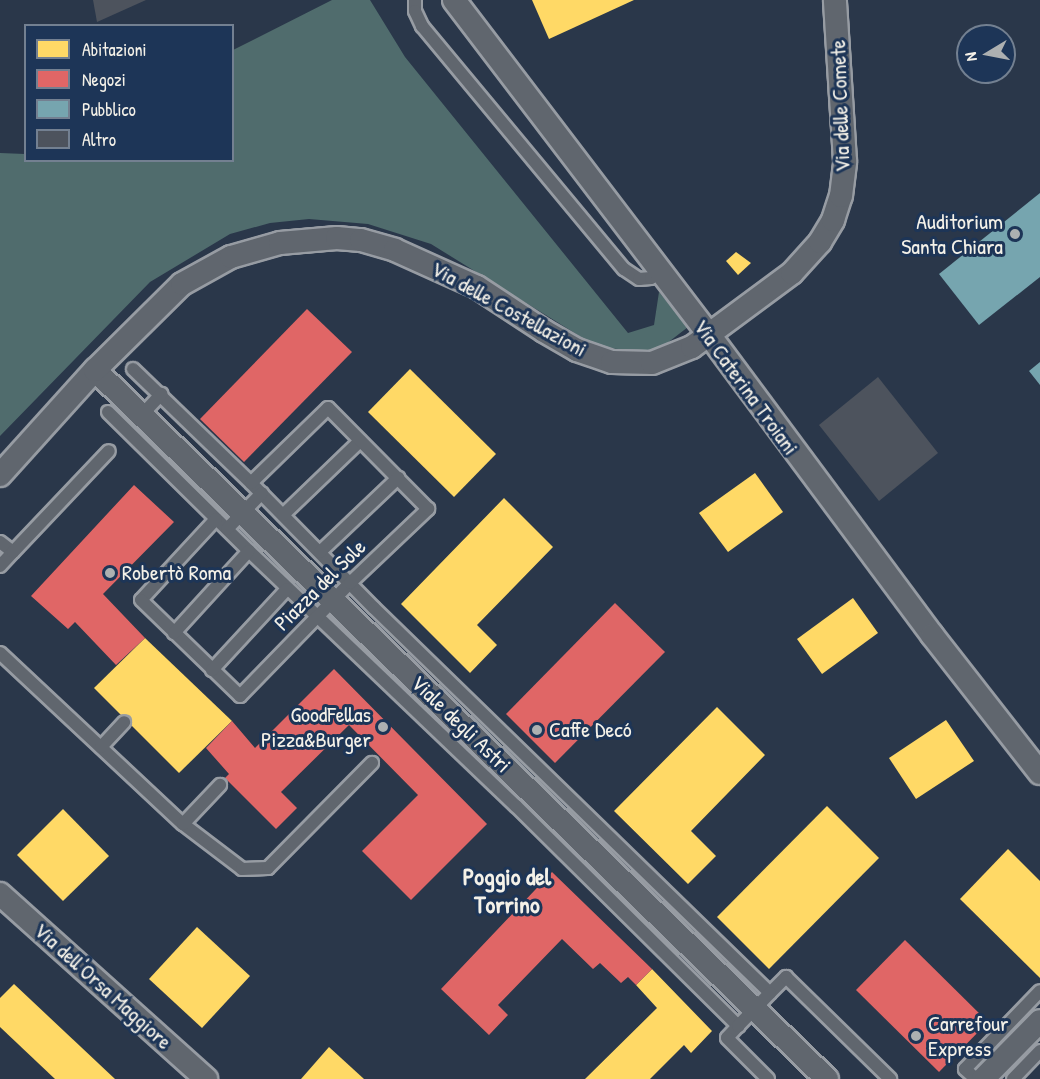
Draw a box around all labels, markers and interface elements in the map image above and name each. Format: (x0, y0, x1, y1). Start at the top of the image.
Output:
legend (24, 24, 234, 162)
north arrow (956, 24, 1016, 84)
text: Abitazioni (82, 37, 147, 62)
street label: Via delle Comete (824, 39, 856, 173)
text: N (959, 51, 982, 63)
text: Negozi (82, 67, 126, 92)
text: Pubblico (82, 97, 136, 122)
text: Altro (82, 127, 116, 152)
place label: Auditorium Santa Chiara (901, 208, 1003, 260)
marker: Auditorium Santa Chiara (1008, 227, 1022, 241)
street label: Via delle Costellazioni (427, 255, 591, 363)
street label: Via Caterina Troiani (688, 314, 804, 460)
street label: Piazza del Sole (269, 534, 371, 636)
place label: Robertò Roma (122, 560, 231, 586)
marker: Robertò Roma (103, 566, 117, 580)
street label: Viale degli Astri (406, 670, 516, 778)
place label: GoodFellas Pizza&Burger (261, 701, 371, 752)
place label: Caffe Decó (549, 717, 632, 743)
marker: GoodFellas Pizza&Burger (376, 720, 390, 734)
marker: Caffe Decó (530, 723, 544, 737)
district label: Poggio del Torrino (463, 863, 551, 919)
street label: Via dell'Orsa Maggiore (29, 917, 177, 1055)
place label: Carrefour Express (928, 1010, 1008, 1062)
marker: Carrefour Express (909, 1029, 923, 1043)

